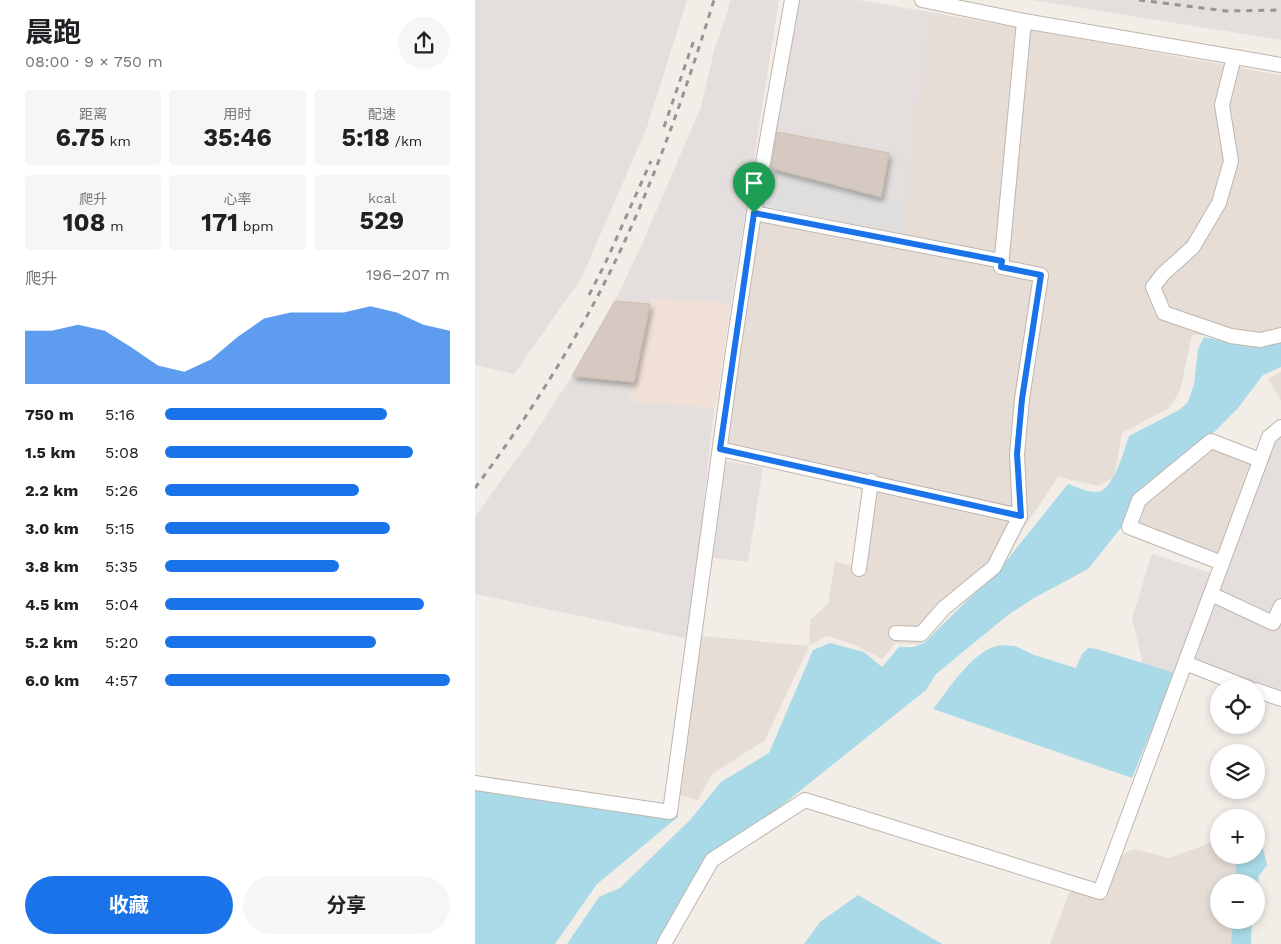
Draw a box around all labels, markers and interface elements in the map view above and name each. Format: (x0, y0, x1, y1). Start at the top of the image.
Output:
text: 晨跑 (25, 16, 81, 49)
button: share (398, 17, 450, 69)
text: 08:00 · 9 × 750 m (25, 52, 163, 71)
text: 距离 (79, 106, 107, 122)
text: 用时 (223, 106, 251, 122)
text: 配速 (368, 106, 396, 122)
text: 6.75 (55, 123, 105, 152)
text: 35:46 (203, 123, 272, 152)
text: 5:18 (341, 123, 390, 152)
text: km (105, 133, 131, 149)
text: /km (390, 133, 422, 149)
pin (733, 162, 775, 213)
icon: arrive (740, 169, 768, 197)
text: kcal (368, 190, 396, 206)
text: 爬升 (79, 191, 107, 207)
text: 心率 (223, 191, 251, 207)
text: 529 (359, 206, 404, 235)
text: 108 (63, 208, 105, 237)
text: 171 (201, 208, 238, 237)
text: m (105, 218, 124, 234)
text: bpm (238, 218, 274, 234)
text: 196–207 m (366, 265, 450, 284)
text: 爬升 (25, 269, 57, 288)
text: 750 m (25, 405, 74, 424)
text: 5:16 (105, 405, 135, 424)
text: 1.5 km (25, 443, 75, 462)
text: 5:08 (105, 443, 139, 462)
text: 2.2 km (25, 481, 78, 500)
text: 5:26 (105, 481, 138, 500)
text: 3.0 km (25, 519, 79, 538)
text: 5:15 (105, 519, 135, 538)
text: 3.8 km (25, 557, 79, 576)
text: 5:35 (105, 557, 138, 576)
text: 4.5 km (25, 595, 79, 614)
text: 5:04 (105, 595, 139, 614)
text: 5.2 km (25, 633, 78, 652)
text: 5:20 (105, 633, 138, 652)
text: 6.0 km (25, 671, 79, 690)
text: 4:57 (105, 671, 138, 690)
map controls (1210, 679, 1265, 929)
button: locate (1210, 679, 1265, 734)
button: layers (1210, 744, 1265, 799)
button: + (1210, 809, 1265, 864)
button: − (1210, 874, 1265, 929)
button: 收藏 (25, 876, 233, 934)
button: 分享 (243, 876, 450, 934)

